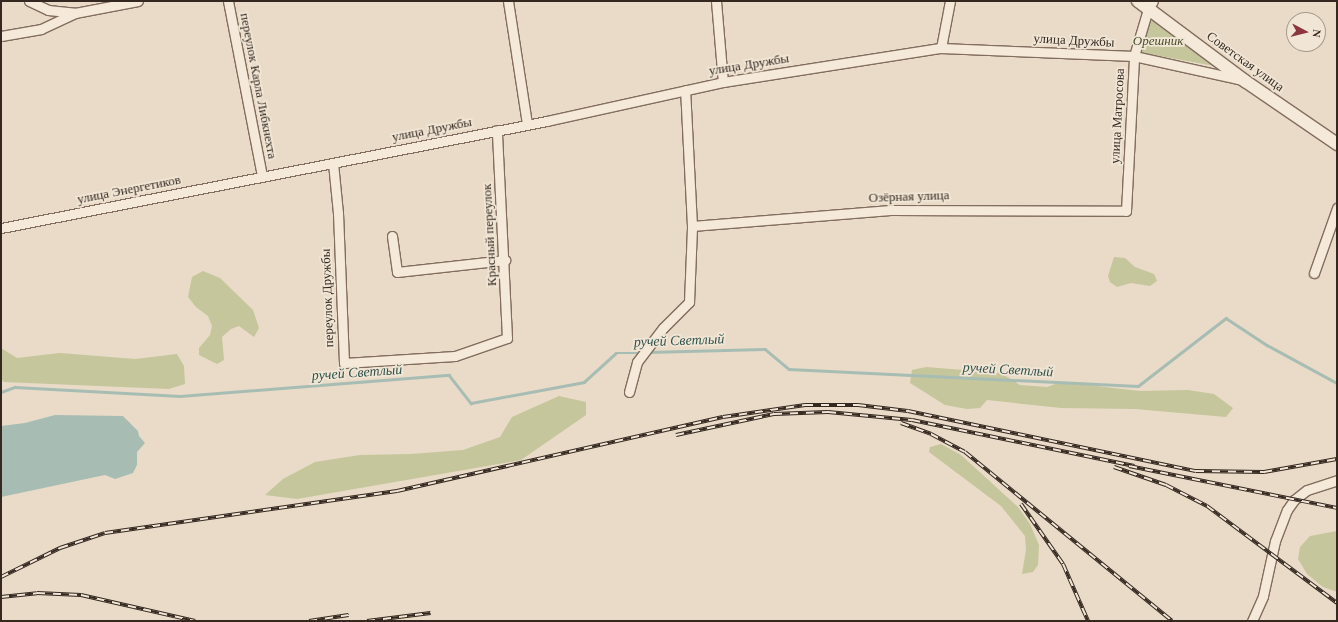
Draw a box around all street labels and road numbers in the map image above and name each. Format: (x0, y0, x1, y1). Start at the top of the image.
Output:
street label: переулок Карла Либкнехта (236, 12, 280, 160)
street label: Советская улица (1203, 29, 1287, 95)
street label: улица Дружбы (1033, 31, 1115, 51)
street label: улица Дружбы (708, 51, 790, 79)
street label: улица Матросова (1108, 68, 1128, 164)
street label: улица Дружбы (391, 115, 473, 145)
street label: улица Энергетиков (76, 172, 182, 208)
street label: Красный переулок (480, 183, 500, 287)
street label: Озёрная улица (868, 188, 950, 206)
street label: переулок Дружбы (318, 248, 338, 348)

